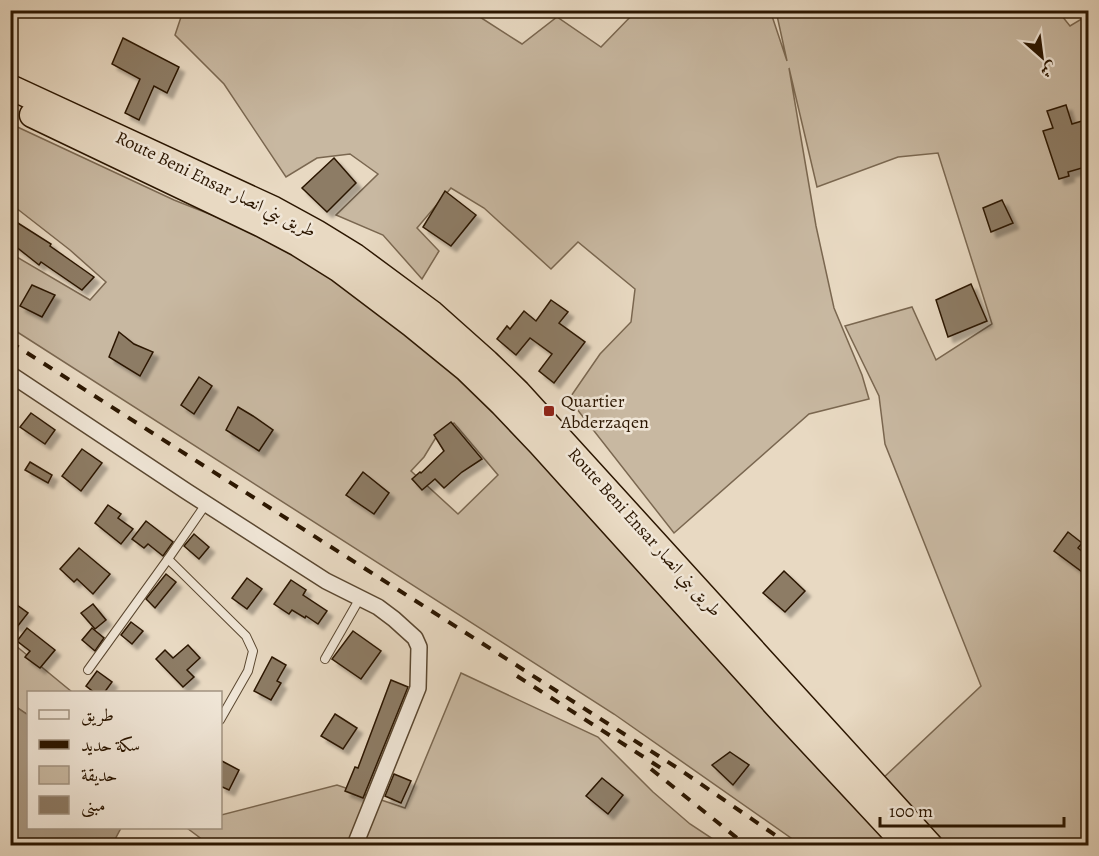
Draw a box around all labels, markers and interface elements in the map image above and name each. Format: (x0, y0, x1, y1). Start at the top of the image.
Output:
north arrow (1012, 27, 1072, 87)
text: ش (1036, 56, 1061, 83)
street label: Route Beni Ensar طريق بني انصار (110, 125, 320, 247)
place label: Quartier Abderzaqen (560, 389, 649, 434)
marker: Quartier Abderzaqen (542, 404, 556, 418)
street label: Route Beni Ensar طريق بني انصار (560, 442, 727, 624)
legend (27, 691, 222, 829)
text: طريق (81, 703, 114, 727)
text: سكة حديد (81, 733, 140, 757)
text: حديقة (81, 763, 117, 787)
scale bar (880, 790, 1064, 828)
text: مبنى (81, 793, 106, 818)
text: 100 m (889, 799, 933, 823)

